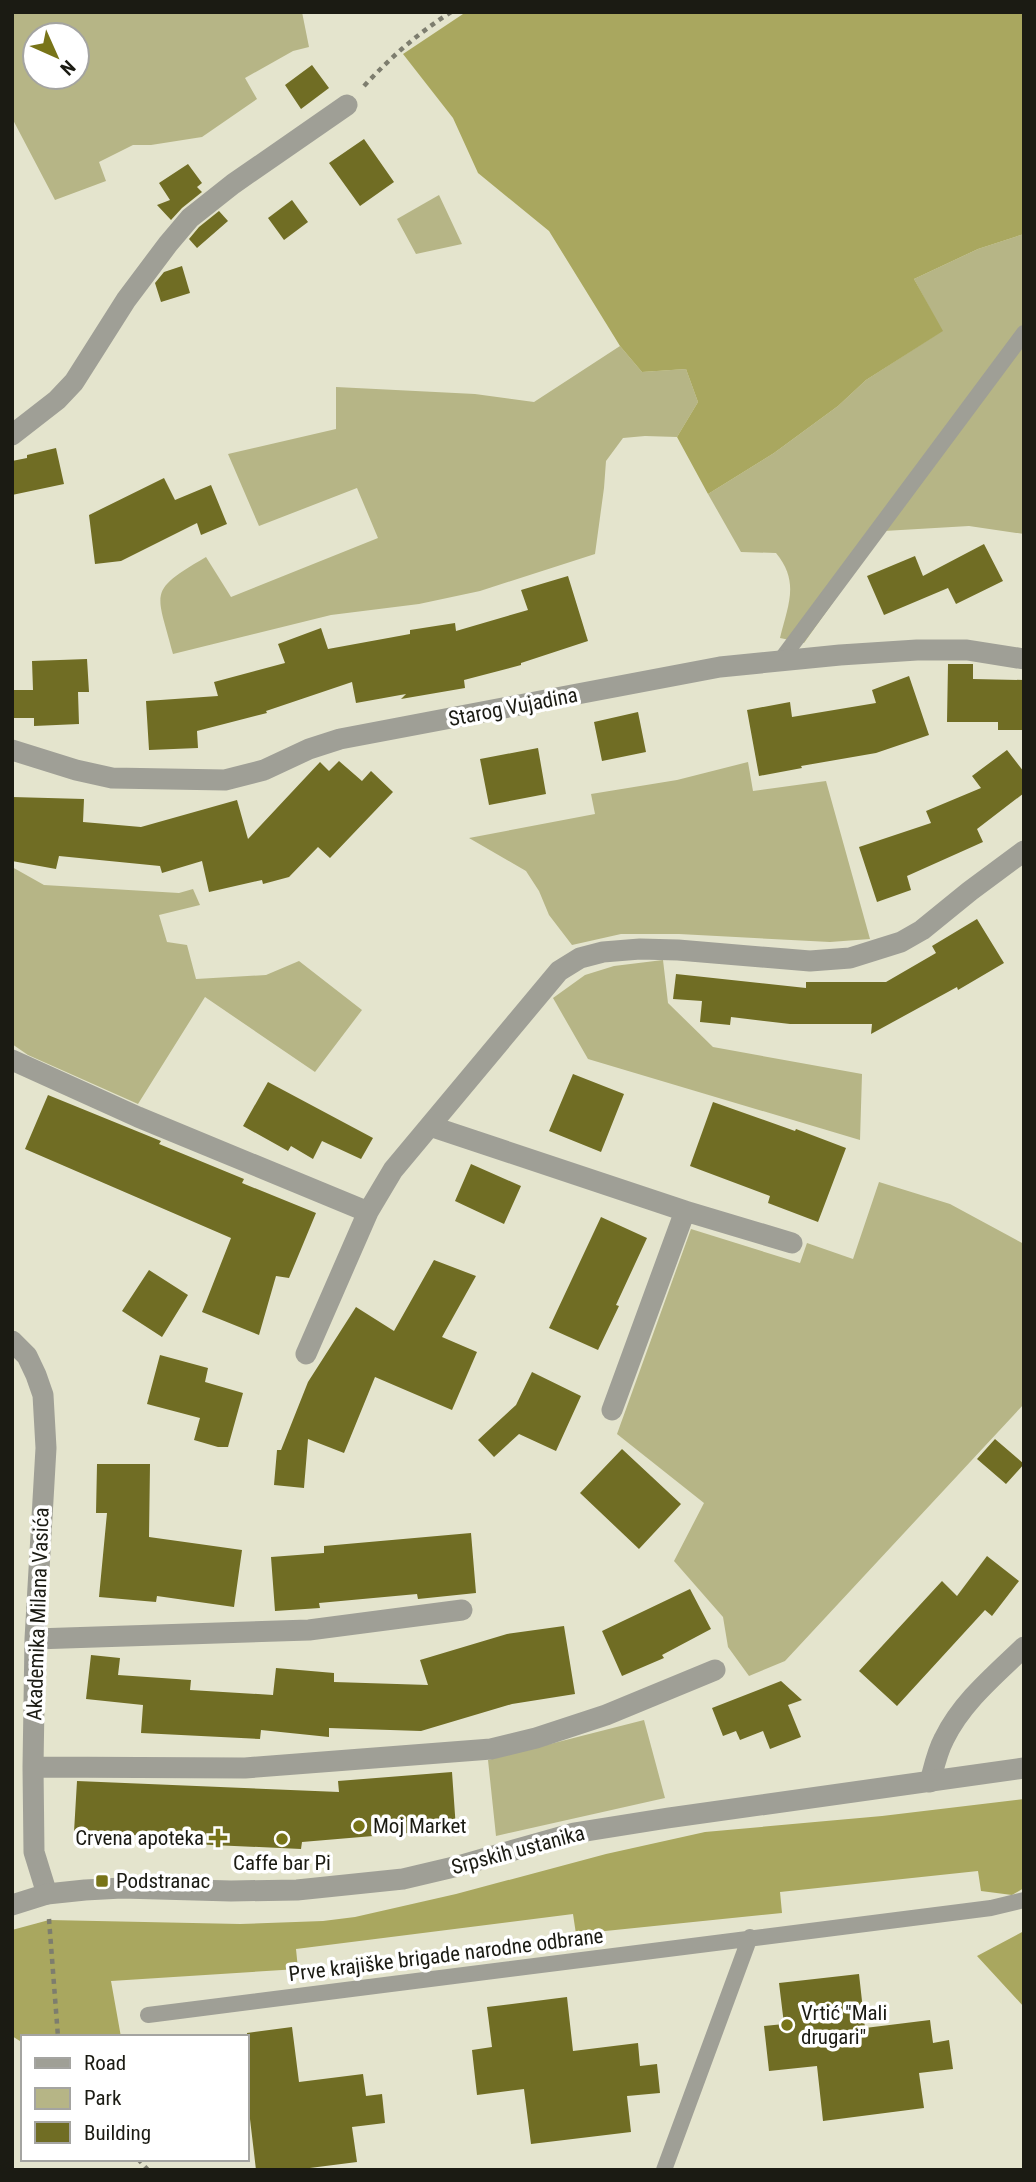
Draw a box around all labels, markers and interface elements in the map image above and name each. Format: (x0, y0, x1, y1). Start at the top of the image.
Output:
north arrow (21, 21, 91, 91)
text: N (55, 55, 80, 80)
street label: Starog Vujadina (446, 683, 580, 731)
street label: Akademika Milana Vasića (22, 1507, 54, 1721)
place label: Moj Market (373, 1814, 467, 1838)
marker: Moj Market (351, 1818, 367, 1834)
street label: Srpskih ustanika (449, 1821, 587, 1879)
place label: Crvena apoteka (75, 1826, 204, 1850)
marker: Crvena apoteka (210, 1830, 226, 1846)
marker: Caffe bar Pi (274, 1831, 290, 1847)
place label: Caffe bar Pi (233, 1851, 331, 1875)
place label: Podstranac (116, 1869, 210, 1893)
marker: Podstranac (94, 1873, 110, 1889)
street label: Prve krajiške brigade narodne odbrane (287, 1924, 605, 1986)
place label: Vrtić "Mali drugari" (801, 2001, 887, 2049)
marker: Vrtić "Mali drugari" (779, 2017, 795, 2033)
legend (21, 2035, 248, 2161)
text: Road (84, 2051, 126, 2075)
text: Park (84, 2086, 122, 2110)
text: Building (84, 2121, 151, 2145)

